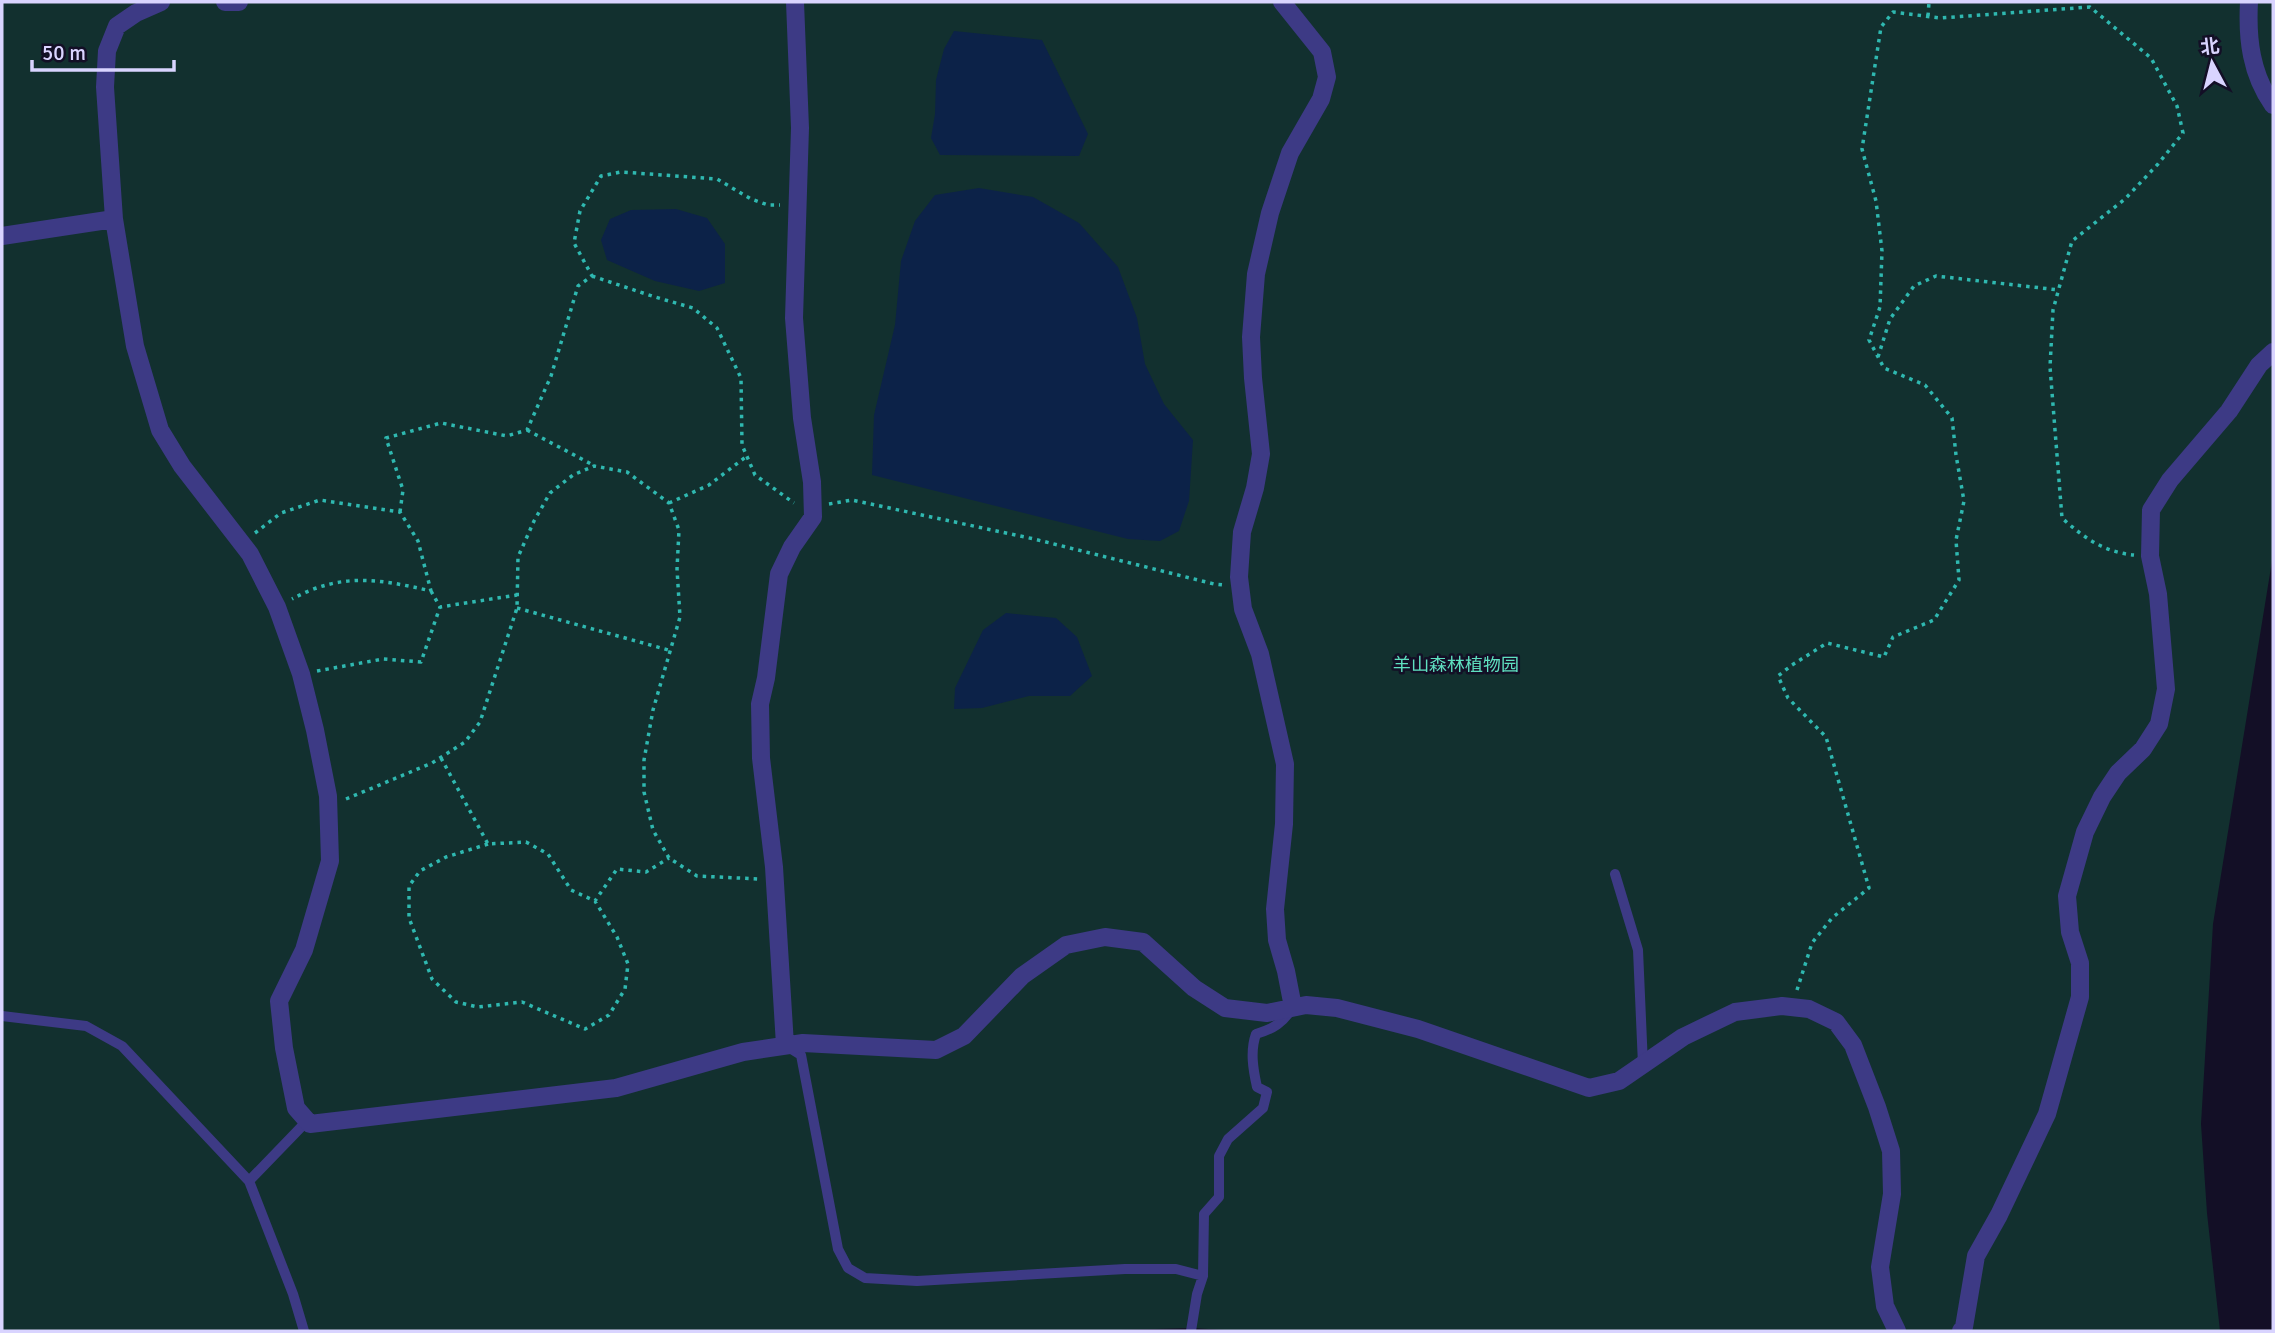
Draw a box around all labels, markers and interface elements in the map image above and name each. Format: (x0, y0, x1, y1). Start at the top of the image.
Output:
scale bar (32, 28, 173, 72)
north arrow (2177, 28, 2247, 98)
text: 北 (2199, 34, 2221, 60)
text: 50 m (42, 40, 86, 66)
park label: 羊山森林植物园 (1393, 654, 1519, 676)

